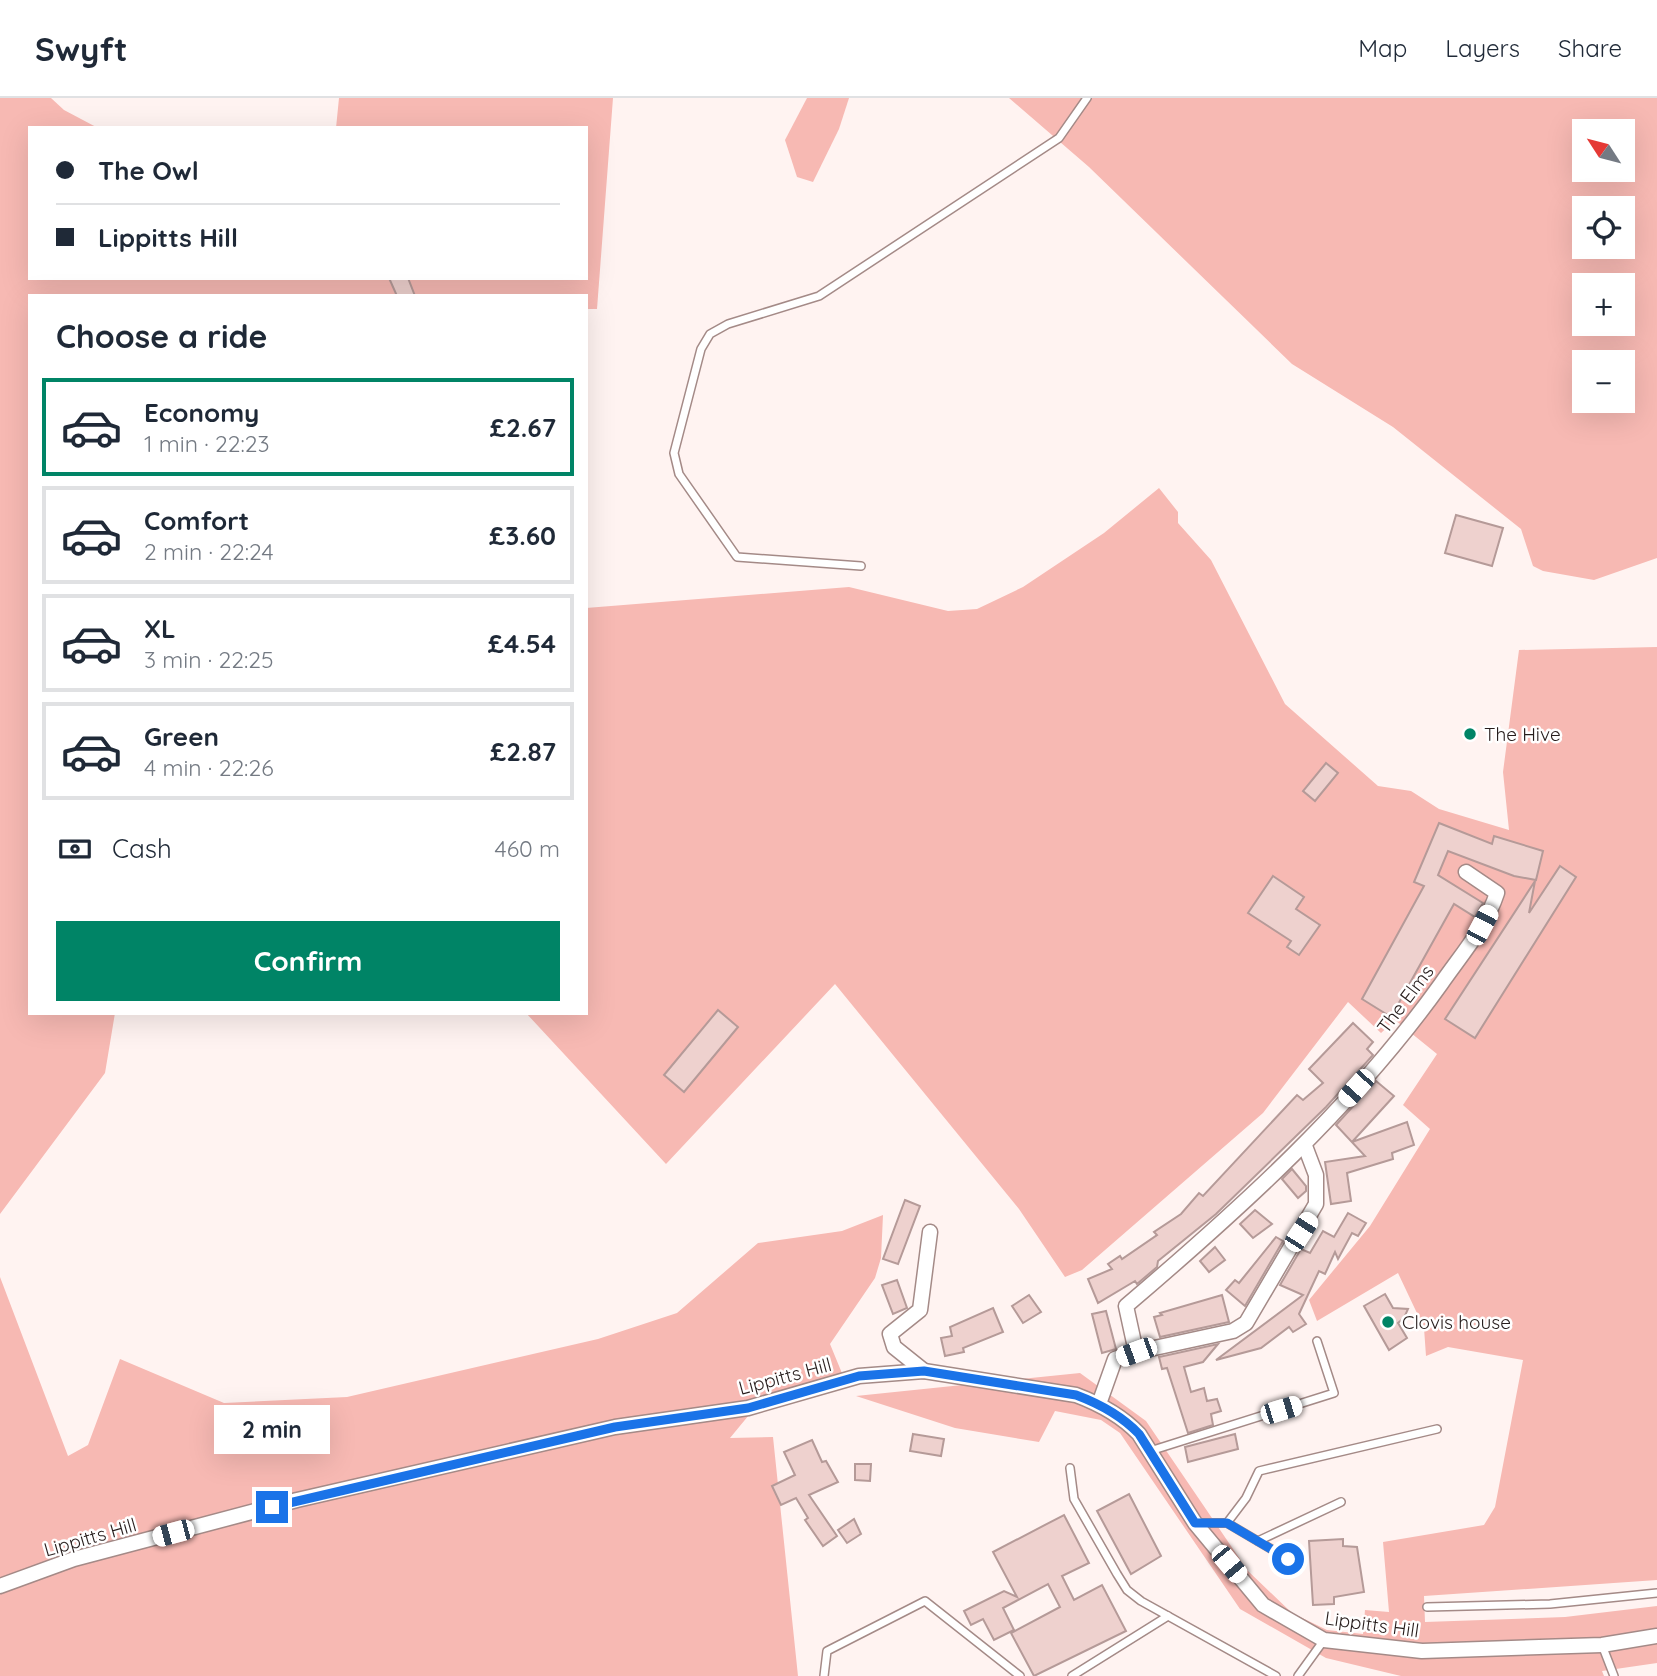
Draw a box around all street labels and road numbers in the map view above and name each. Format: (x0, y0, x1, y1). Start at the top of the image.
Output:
street label: The Elms (1371, 960, 1439, 1038)
street label: Lippitts Hill (736, 1352, 834, 1400)
street label: Lippitts Hill (41, 1512, 139, 1562)
street label: Lippitts Hill (1323, 1605, 1421, 1643)

